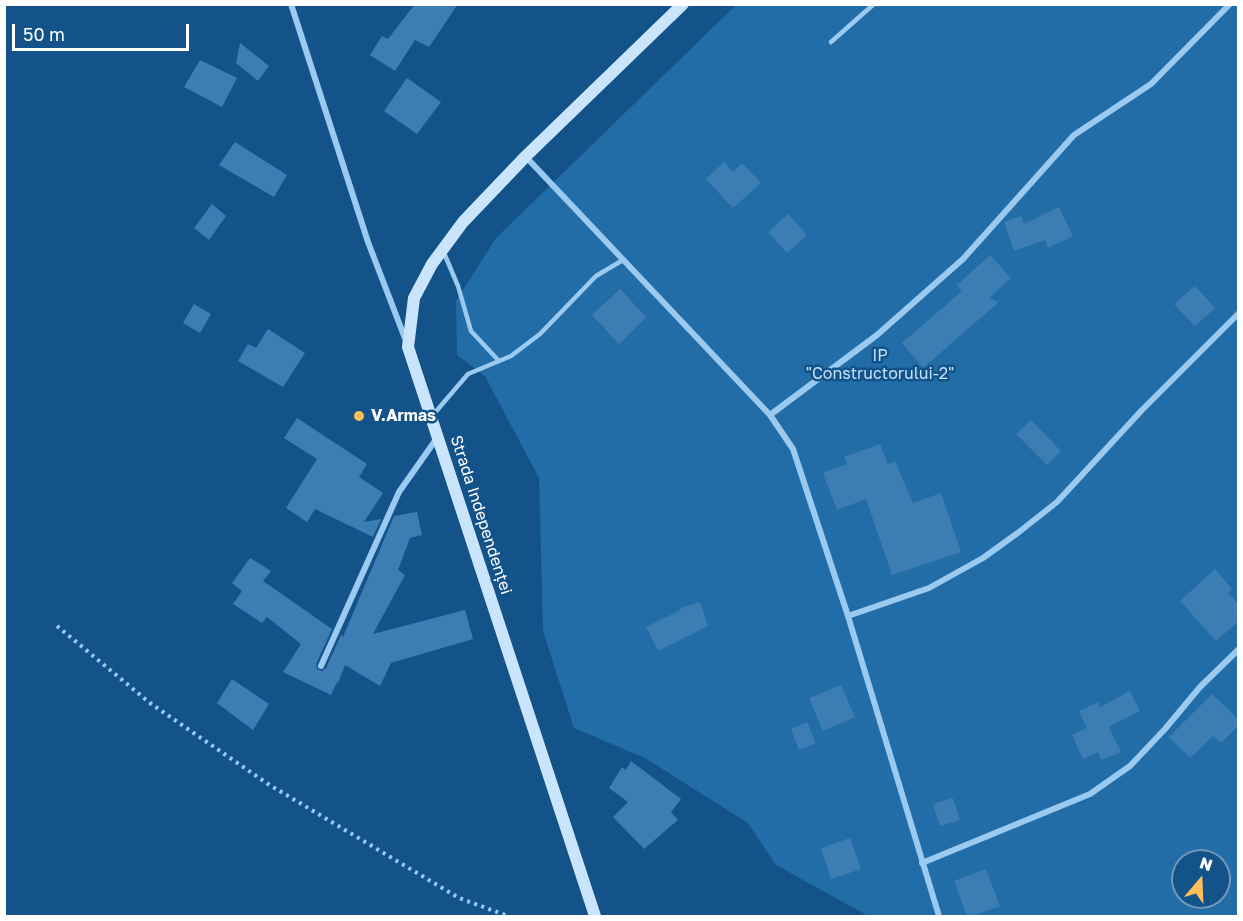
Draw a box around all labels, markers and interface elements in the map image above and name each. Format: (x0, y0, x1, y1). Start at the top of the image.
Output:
scale bar (15, 12, 192, 50)
text: 50 m (23, 23, 65, 45)
park label: IP "Constructorului-2" (806, 346, 954, 384)
place label: V.Armas (371, 406, 436, 426)
marker: V.Armas (352, 409, 366, 423)
street label: Strada Independenței (446, 433, 516, 597)
north arrow (1171, 849, 1231, 909)
text: N (1197, 852, 1215, 875)

